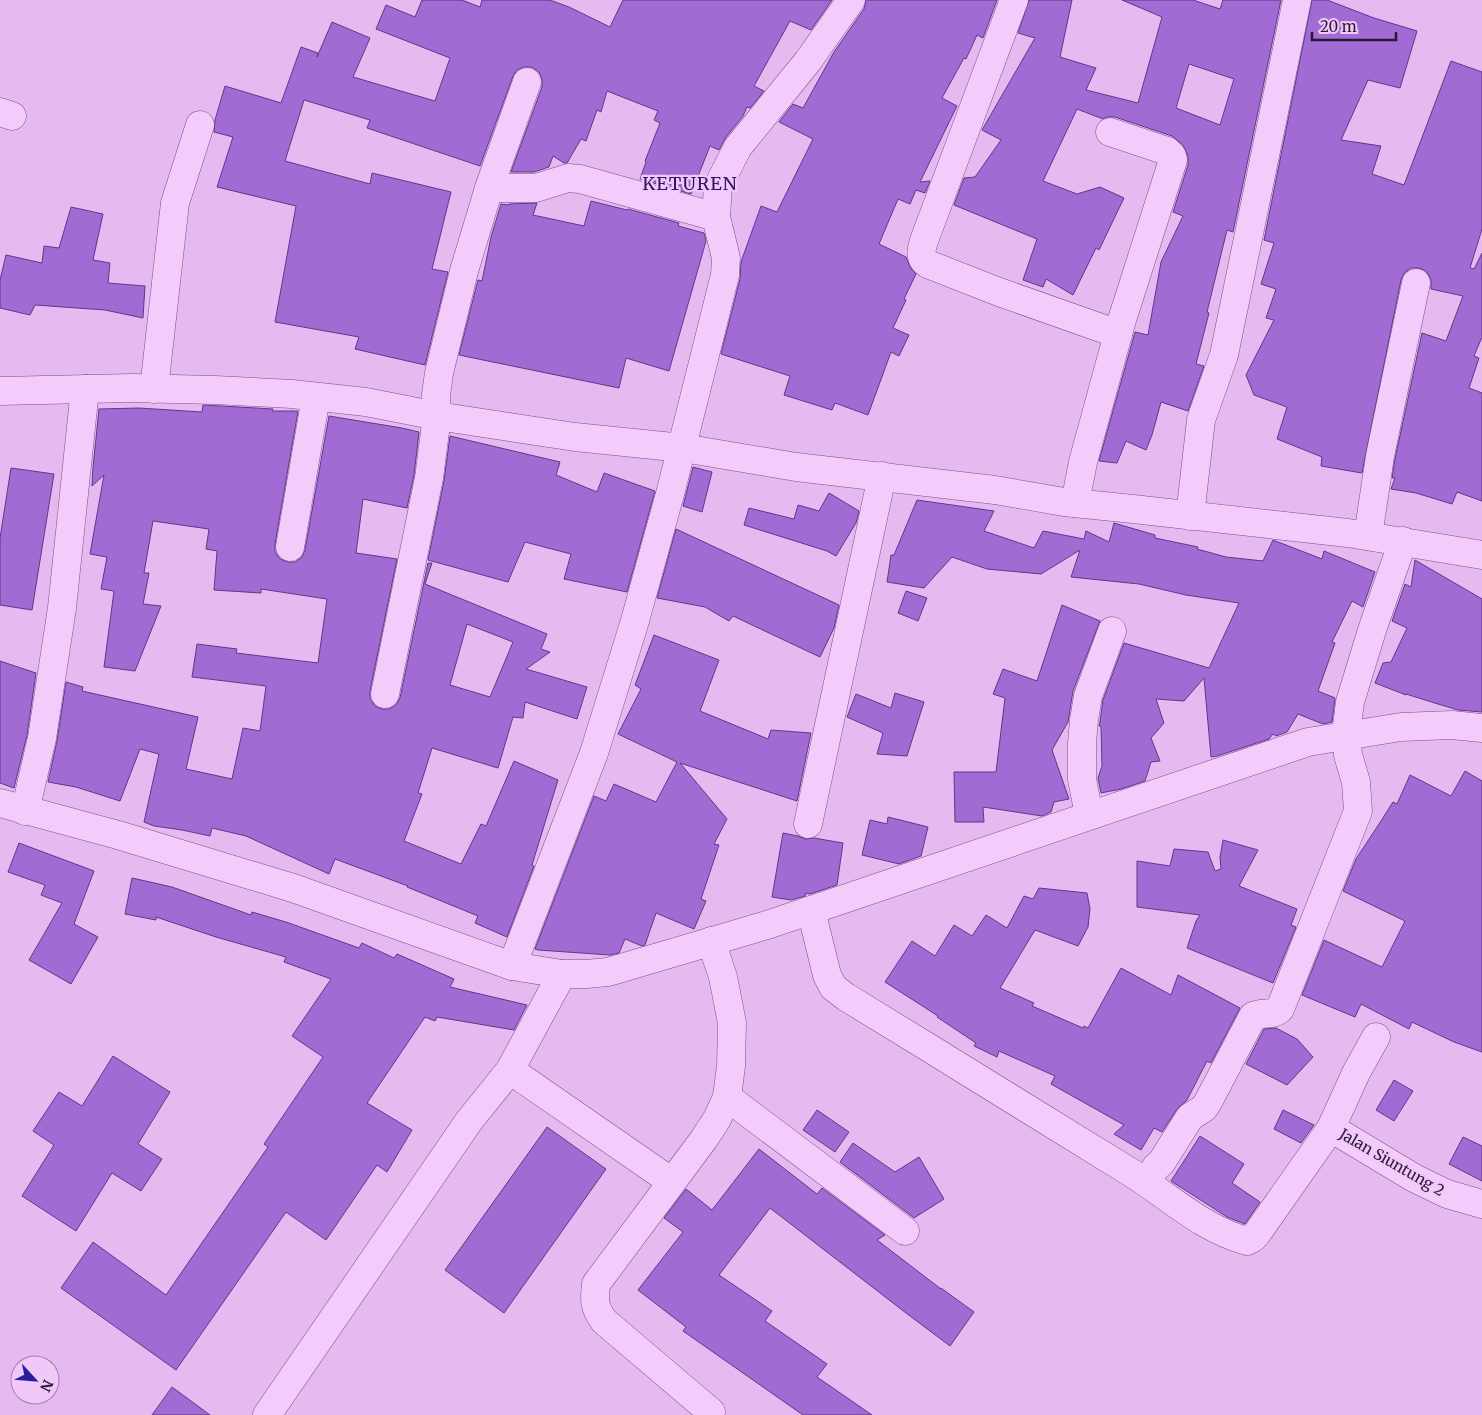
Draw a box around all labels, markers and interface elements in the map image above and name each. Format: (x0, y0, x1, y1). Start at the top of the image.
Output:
scale bar (1312, 10, 1396, 42)
text: 20 m (1320, 17, 1357, 36)
district label: KETUREN (642, 172, 738, 195)
street label: Jalan Siuntung 2 (1335, 1124, 1448, 1200)
north arrow (10, 1355, 60, 1405)
text: N (36, 1377, 57, 1395)

